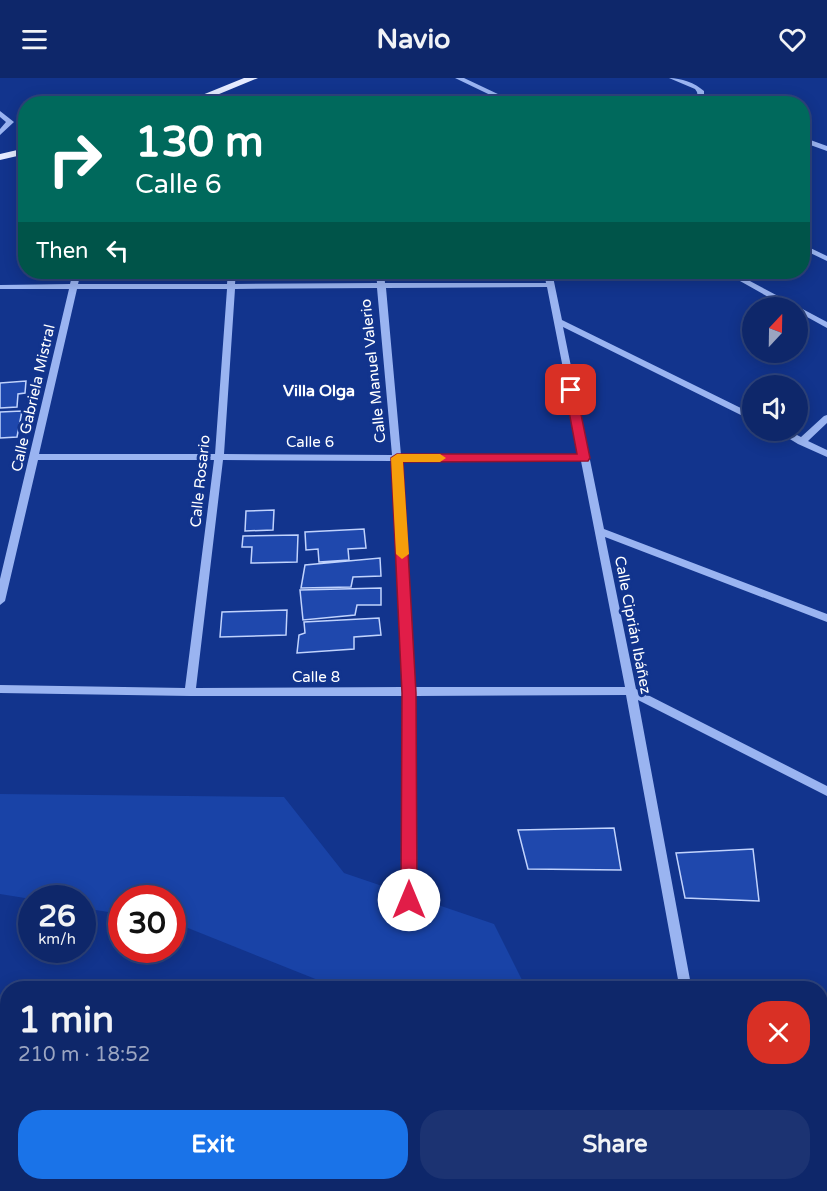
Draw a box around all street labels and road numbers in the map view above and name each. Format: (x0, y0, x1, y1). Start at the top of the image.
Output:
street label: Calle Manuel Valerio (356, 298, 390, 444)
street label: Calle Gabriela Mistral (7, 322, 59, 474)
street label: Calle 6 (286, 433, 334, 451)
street label: Calle Rosario (186, 434, 214, 528)
street label: Calle Ciprián Ibáñez (611, 554, 655, 696)
street label: Calle 8 (292, 668, 340, 686)

